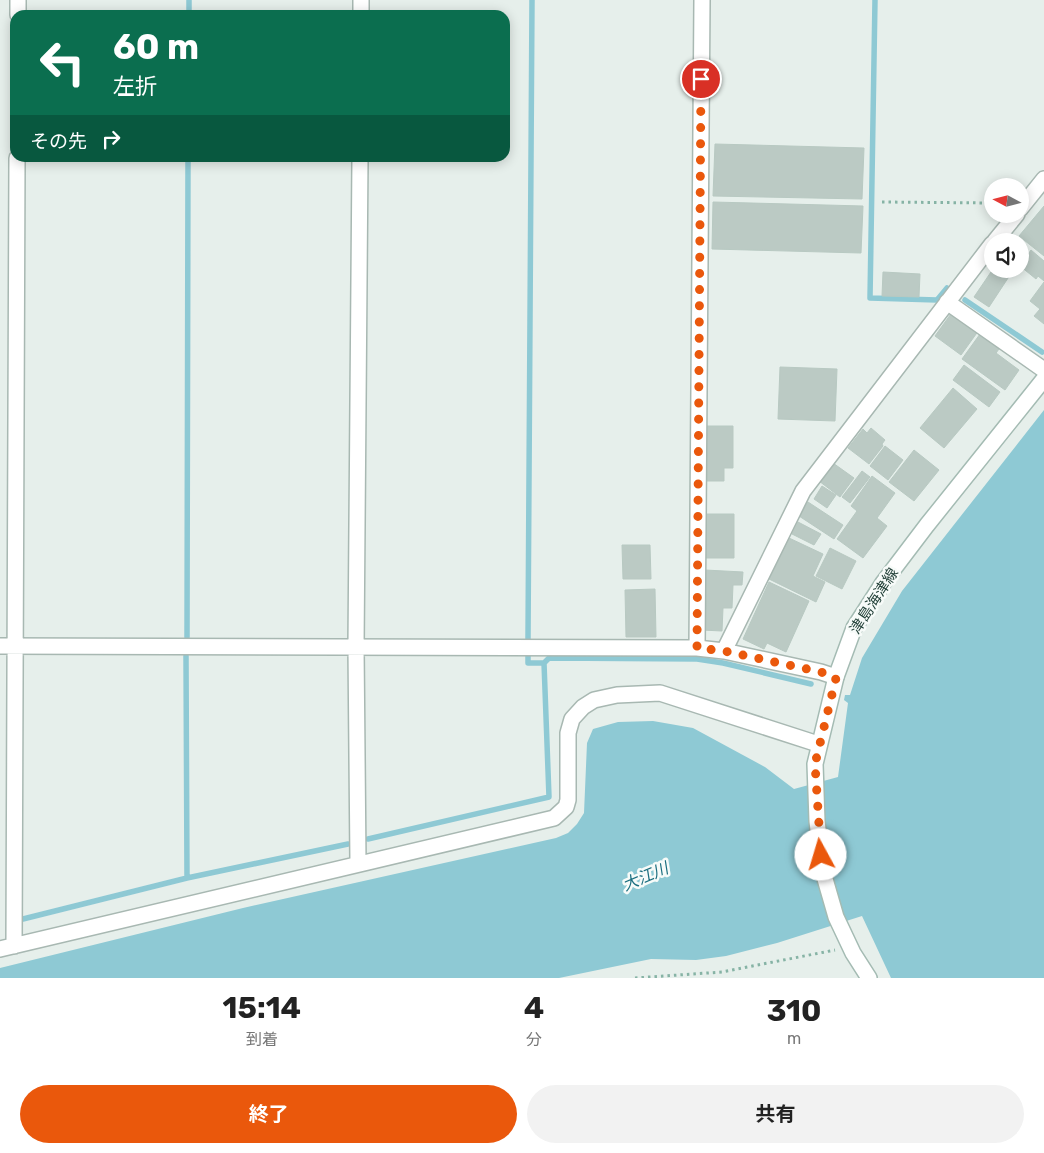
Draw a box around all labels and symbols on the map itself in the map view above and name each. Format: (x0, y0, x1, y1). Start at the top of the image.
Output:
pin (680, 58, 722, 100)
north arrow (984, 178, 1029, 222)
street label: 津島海津線 (846, 565, 902, 637)
position arrow (794, 828, 846, 880)
water label: 大江川 (619, 858, 673, 895)

